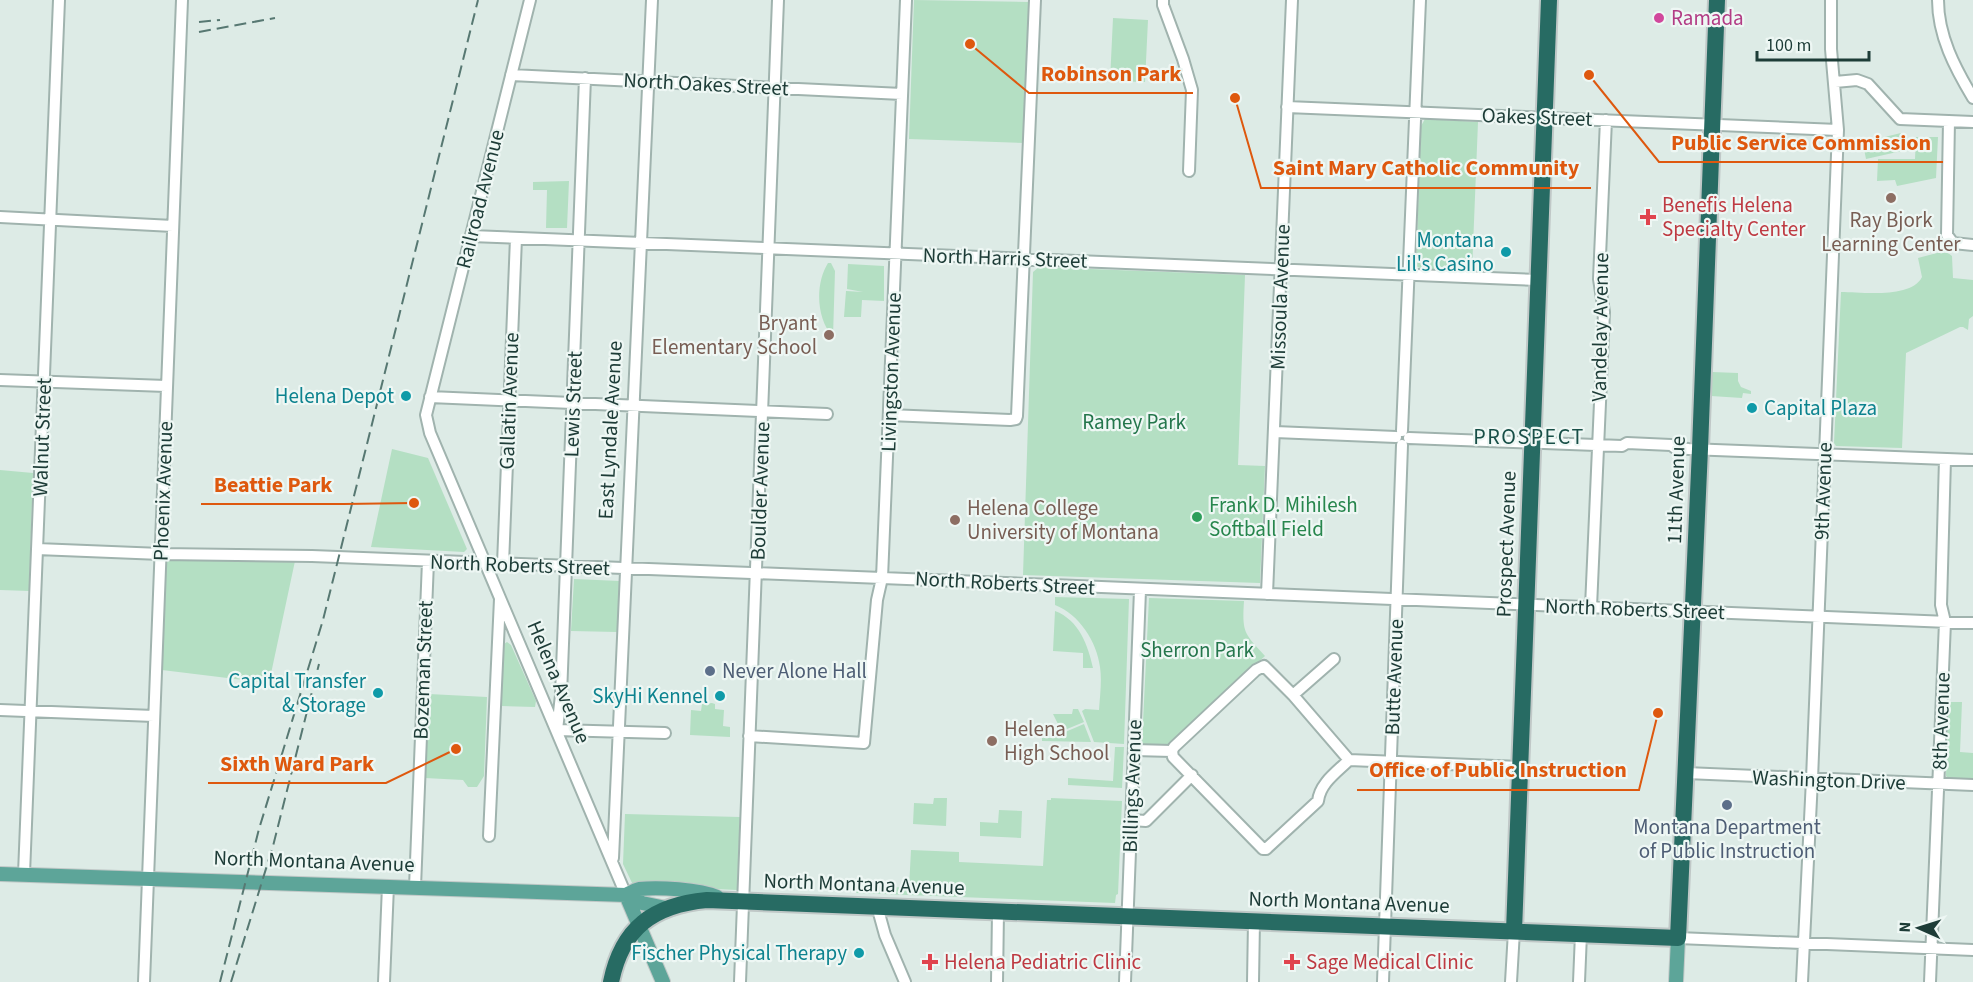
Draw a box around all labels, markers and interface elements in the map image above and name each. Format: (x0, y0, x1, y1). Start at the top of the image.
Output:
place label: Ramada (1671, 3, 1744, 33)
marker: Ramada (1652, 11, 1666, 25)
scale bar (1757, 24, 1870, 62)
text: 100 m (1766, 33, 1811, 58)
callout: Robinson Park (1029, 53, 1193, 93)
text: Robinson Park (1041, 58, 1181, 90)
street label: North Oakes Street (623, 65, 789, 103)
street label: Oakes Street (1481, 100, 1593, 134)
callout: Public Service Commission (1659, 122, 1943, 162)
street label: Railroad Avenue (448, 126, 512, 272)
text: Public Service Commission (1671, 127, 1931, 159)
callout: Saint Mary Catholic Community (1261, 148, 1591, 188)
text: Saint Mary Catholic Community (1273, 152, 1580, 184)
place label: Benefis Helena Specialty Center (1662, 190, 1806, 244)
marker: Ray Bjork Learning Center (1884, 191, 1898, 205)
place label: Ray Bjork Learning Center (1821, 205, 1961, 259)
marker: Benefis Helena Specialty Center (1639, 208, 1657, 226)
street label: Missoula Avenue (1262, 224, 1298, 370)
place label: Montana Lil's Casino (1396, 225, 1494, 279)
street label: North Harris Street (922, 240, 1088, 276)
marker: Montana Lil's Casino (1499, 245, 1513, 259)
street label: Vandelay Avenue (1584, 252, 1616, 402)
street label: Livingston Avenue (873, 292, 909, 452)
place label: Bryant Elementary School (651, 308, 817, 362)
marker: Bryant Elementary School (822, 328, 836, 342)
street label: Gallatin Avenue (492, 332, 526, 470)
street label: East Lyndale Avenue (590, 340, 630, 520)
street label: Lewis Street (556, 350, 590, 458)
street label: Walnut Street (25, 377, 59, 497)
place label: Helena Depot (275, 381, 394, 411)
marker: Helena Depot (399, 389, 413, 403)
place label: Capital Plaza (1764, 393, 1877, 423)
marker: Capital Plaza (1745, 401, 1759, 415)
park label: Ramey Park (1082, 407, 1186, 437)
street label: Phoenix Avenue (146, 420, 180, 562)
street label: Boulder Avenue (743, 421, 777, 561)
district label: PROSPECT (1473, 421, 1585, 453)
street label: 11th Avenue (1659, 435, 1693, 545)
street label: 9th Avenue (1806, 442, 1840, 540)
callout: Beattie Park (201, 464, 344, 504)
text: Beattie Park (214, 469, 332, 501)
street label: Prospect Avenue (1488, 470, 1524, 618)
place label: Frank D. Mihilesh Softball Field (1209, 490, 1358, 544)
place label: Helena College University of Montana (967, 493, 1159, 547)
marker: Frank D. Mihilesh Softball Field (1190, 510, 1204, 524)
marker: Helena College University of Montana (948, 513, 962, 527)
street label: North Roberts Street (430, 547, 610, 583)
street label: North Roberts Street (914, 563, 1096, 603)
street label: North Roberts Street (1545, 591, 1725, 627)
street label: Bozeman Street (406, 600, 440, 740)
street label: Helena Avenue (520, 616, 598, 748)
street label: Butte Avenue (1377, 618, 1411, 736)
park label: Sherron Park (1140, 635, 1254, 665)
place label: Never Alone Hall (722, 656, 867, 686)
marker: Never Alone Hall (703, 664, 717, 678)
place label: Capital Transfer & Storage (228, 666, 367, 720)
street label: 8th Avenue (1924, 672, 1958, 770)
place label: SkyHi Kennel (592, 681, 708, 711)
marker: Capital Transfer & Storage (371, 686, 385, 700)
marker: SkyHi Kennel (713, 689, 727, 703)
place label: Helena High School (1004, 714, 1109, 768)
street label: Billings Avenue (1115, 719, 1149, 853)
marker: Helena High School (985, 734, 999, 748)
callout: Sixth Ward Park (208, 743, 386, 783)
text: Sixth Ward Park (220, 748, 374, 780)
callout: Office of Public Instruction (1357, 750, 1639, 790)
text: Office of Public Instruction (1369, 754, 1627, 786)
street label: Washington Drive (1752, 762, 1906, 798)
marker: Montana Department of Public Instruction (1720, 798, 1734, 812)
place label: Montana Department of Public Instruction (1633, 812, 1821, 866)
street label: North Montana Avenue (213, 842, 415, 880)
street label: North Montana Avenue (763, 865, 965, 903)
street label: North Montana Avenue (1248, 883, 1450, 921)
north arrow (1889, 898, 1949, 958)
text: N (1894, 921, 1916, 933)
place label: Fischer Physical Therapy (631, 938, 847, 968)
marker: Fischer Physical Therapy (852, 946, 866, 960)
place label: Helena Pediatric Clinic (944, 947, 1142, 977)
place label: Sage Medical Clinic (1306, 947, 1474, 977)
marker: Helena Pediatric Clinic (921, 953, 939, 971)
marker: Sage Medical Clinic (1283, 953, 1301, 971)

